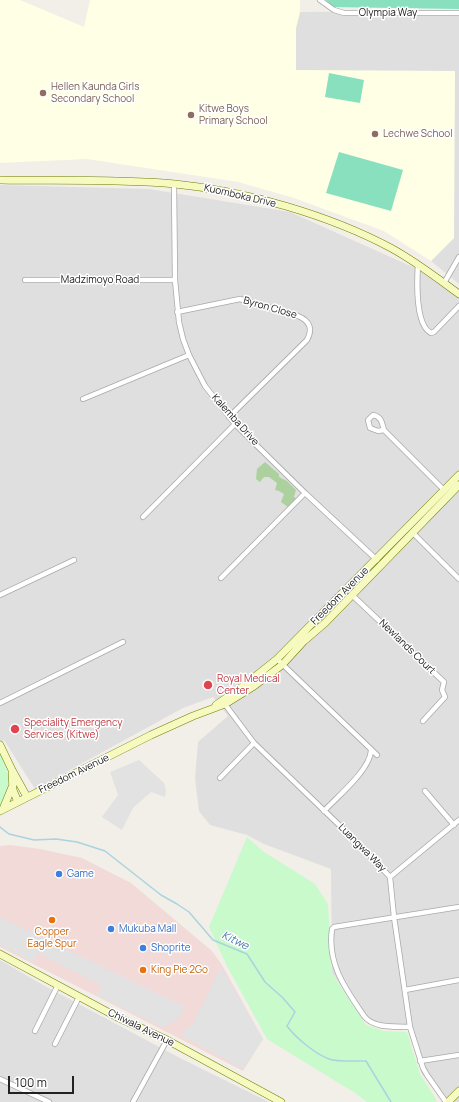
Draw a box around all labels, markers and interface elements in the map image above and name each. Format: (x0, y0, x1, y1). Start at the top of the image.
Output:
street label: Olympia Way (359, 7, 417, 19)
place label: Hellen Kaunda Girls Secondary School (51, 81, 139, 104)
marker: Hellen Kaunda Girls Secondary School (38, 88, 48, 98)
place label: Kitwe Boys Primary School (199, 103, 268, 126)
marker: Kitwe Boys Primary School (186, 110, 196, 120)
place label: Lechwe School (383, 128, 453, 140)
marker: Lechwe School (370, 129, 380, 139)
street label: Kuomboka Drive (203, 182, 277, 210)
street label: Madzimoyo Road (61, 274, 139, 286)
street label: Byron Close (242, 295, 298, 321)
street label: Kalemba Drive (209, 392, 261, 448)
street label: Freedom Avenue (309, 565, 371, 627)
street label: Newlands Court (376, 617, 438, 677)
place label: Royal Medical Center (217, 673, 280, 696)
marker: Royal Medical Center (202, 679, 214, 691)
place label: Speciality Emergency Services (Kitwe) (24, 717, 123, 740)
marker: Speciality Emergency Services (Kitwe) (9, 723, 21, 735)
street label: Freedom Avenue (37, 752, 111, 796)
street label: Luangwa Way (336, 822, 388, 874)
place label: Game (67, 868, 94, 880)
marker: Game (54, 869, 64, 879)
marker: Copper Eagle Spur (47, 915, 57, 925)
place label: Mukuba Mall (119, 923, 176, 935)
marker: Mukuba Mall (106, 924, 116, 934)
place label: Copper Eagle Spur (28, 926, 76, 950)
water label: Kitwe (219, 929, 251, 953)
place label: Shoprite (151, 942, 191, 954)
marker: Shoprite (138, 943, 148, 953)
place label: King Pie 2Go (151, 964, 208, 976)
marker: King Pie 2Go (138, 965, 148, 975)
street label: Chiwala Avenue (106, 1007, 176, 1049)
scale bar (10, 1068, 76, 1094)
text: 100 m (15, 1074, 47, 1091)

